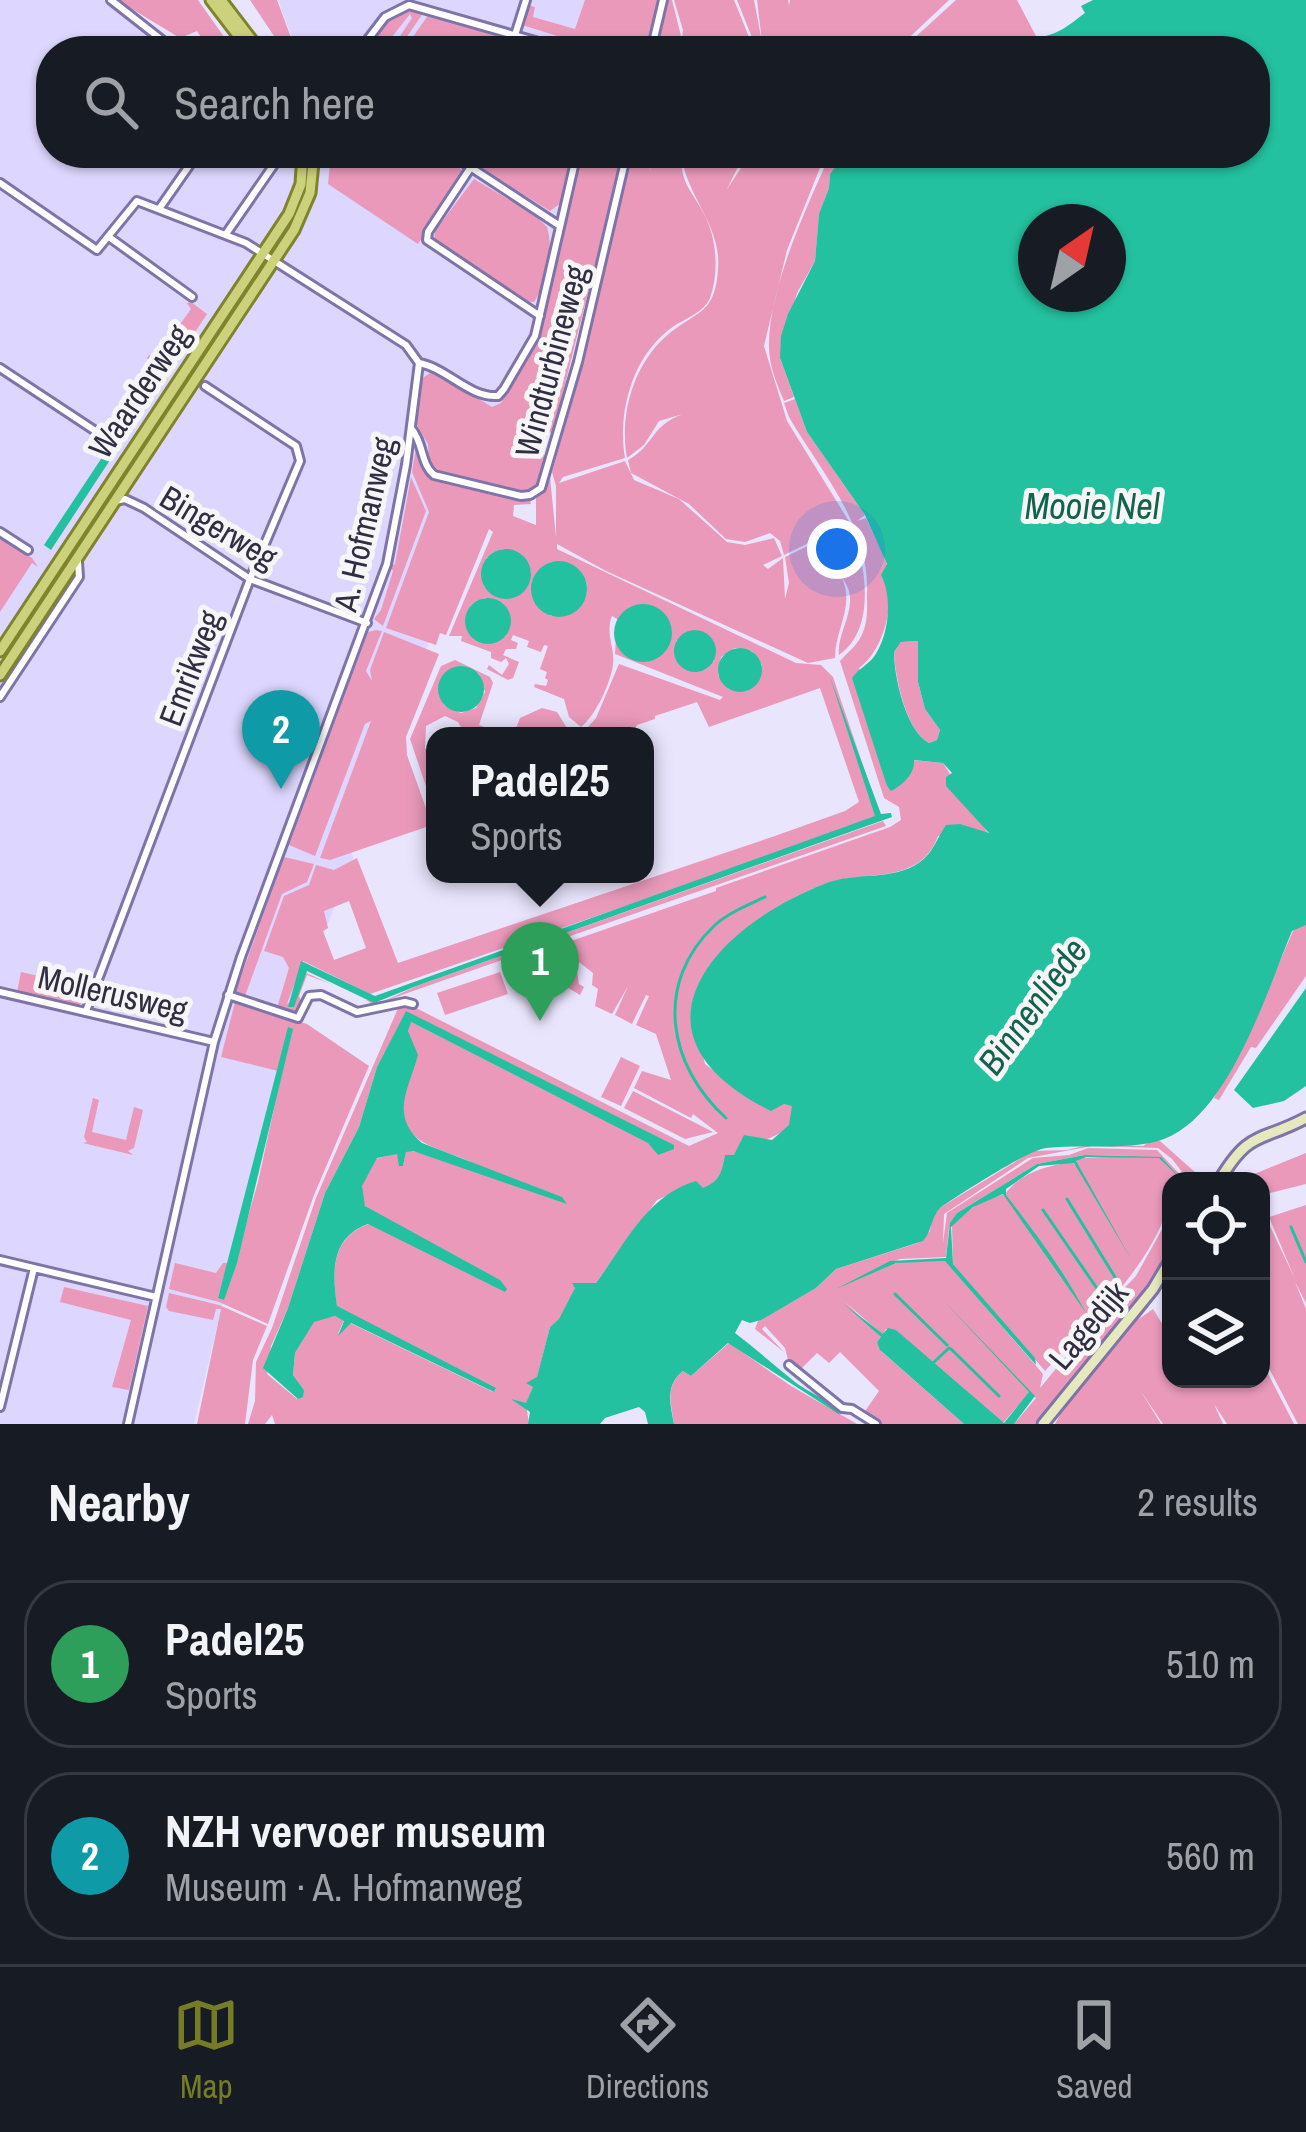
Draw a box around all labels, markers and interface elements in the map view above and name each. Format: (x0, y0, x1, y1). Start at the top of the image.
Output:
search box (36, 36, 1270, 168)
icon: search (78, 69, 144, 135)
text: Search here (174, 72, 375, 133)
north arrow (1018, 204, 1126, 312)
street label: Windturbineweg (504, 260, 598, 462)
street label: Waarderweg (78, 316, 200, 466)
street label: A. Hofmanweg (322, 433, 405, 616)
street label: Bingerweg (152, 475, 286, 579)
water label: Mooie Nel (1025, 482, 1161, 530)
your location (807, 519, 867, 579)
street label: Emrikweg (148, 604, 232, 732)
pin: 2 (242, 690, 320, 789)
popup (426, 727, 654, 883)
text: Padel25 (470, 749, 610, 810)
text: Sports (470, 810, 563, 862)
pin: 1 (501, 922, 579, 1021)
water label: Binnenliede (966, 928, 1098, 1084)
street label: Mollerusweg (34, 954, 192, 1032)
map controls (1162, 1172, 1270, 1388)
button: locate (1162, 1172, 1270, 1280)
street label: Lagedijk (1038, 1271, 1138, 1378)
button: layers (1162, 1280, 1270, 1388)
text: Nearby (48, 1468, 190, 1537)
text: 2 results (1137, 1476, 1258, 1528)
text: Padel25 (165, 1608, 305, 1669)
text: 1 (81, 1638, 99, 1690)
text: 510 m (1166, 1638, 1255, 1690)
text: Sports (165, 1669, 257, 1721)
text: NZH vervoer museum (165, 1800, 546, 1861)
text: 2 (81, 1830, 99, 1882)
text: 560 m (1166, 1830, 1255, 1882)
text: Museum · A. Hofmanweg (165, 1861, 522, 1913)
tab: Map (173, 1992, 239, 2108)
tab: Directions (586, 1992, 709, 2108)
tab: Saved (1056, 1992, 1133, 2108)

